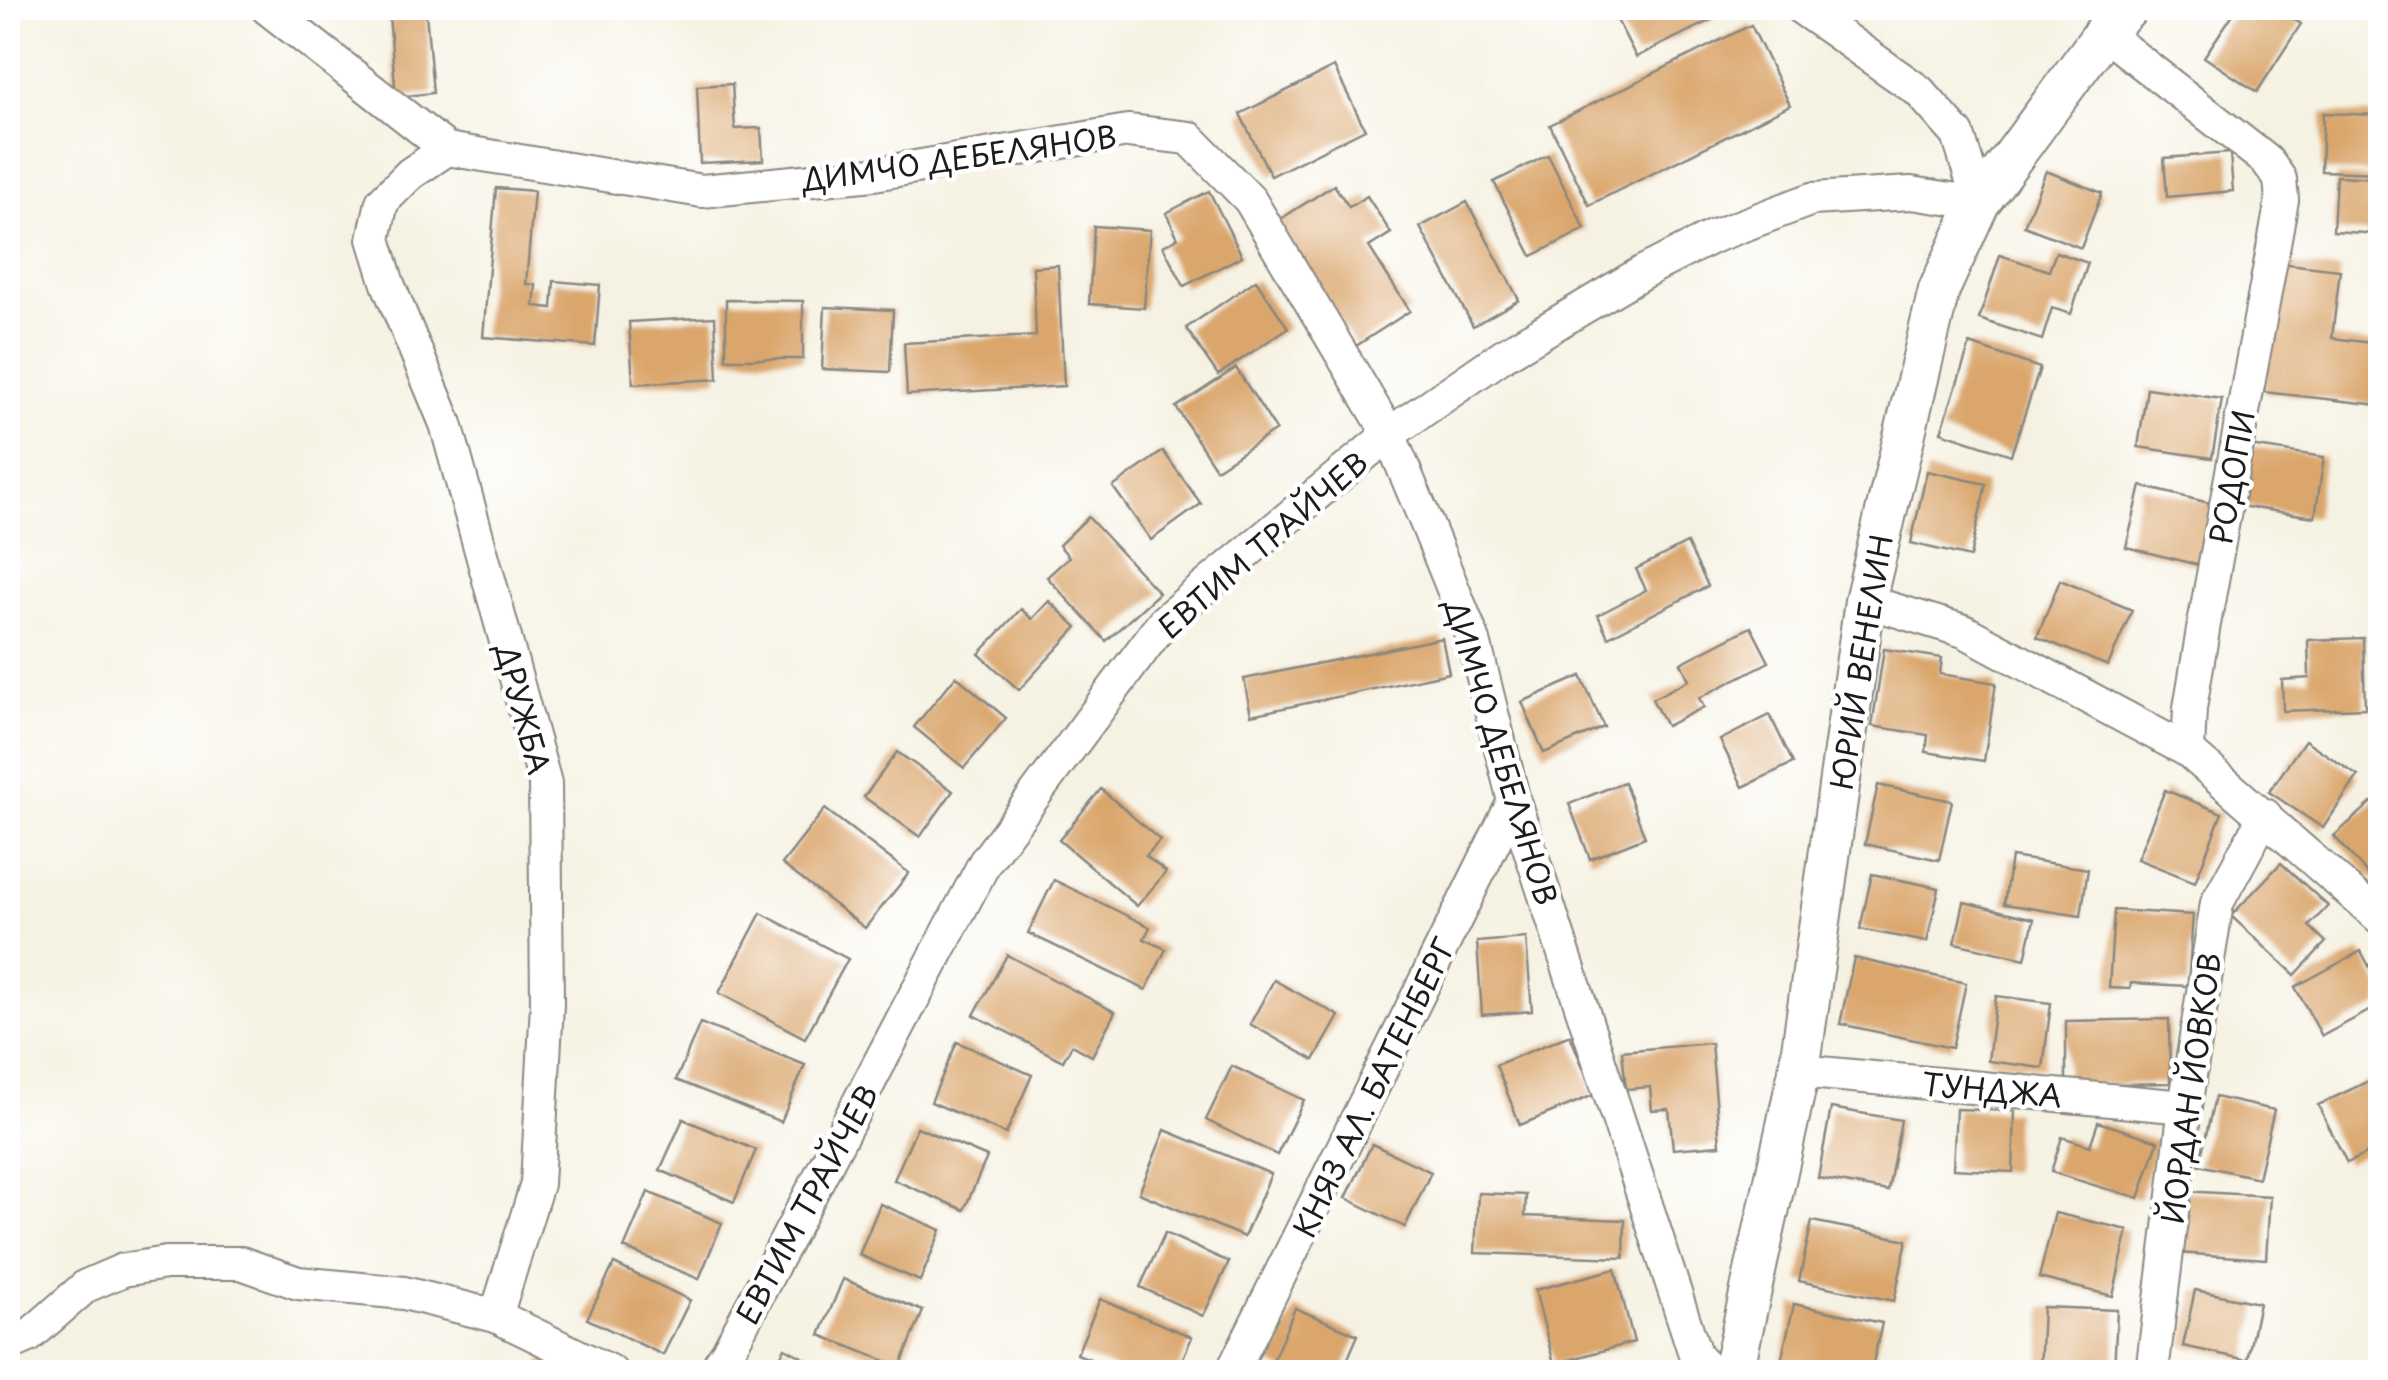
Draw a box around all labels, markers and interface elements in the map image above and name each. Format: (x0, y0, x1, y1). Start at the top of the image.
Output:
street label: ДИМЧО ДЕБЕЛЯНОВ (798, 113, 1119, 202)
street label: РОДОПИ (2197, 406, 2265, 548)
street label: ЕВТИМ ТРАЙЧЕВ (1147, 440, 1377, 648)
street label: ЮРИЙ ВЕНЕЛИН (1818, 531, 1902, 793)
street label: ДИМЧО ДЕБЕЛЯНОВ (1434, 593, 1570, 910)
street label: ДРУЖБА (485, 638, 563, 779)
street label: КНЯЗ АЛ. БАТЕНБЕРГ (1281, 929, 1465, 1244)
street label: ЙОРДАН ЙОВКОВ (2149, 949, 2231, 1227)
street label: ТУНДЖА (1920, 1060, 2064, 1118)
street label: ЕВТИМ ТРАЙЧЕВ (724, 1076, 888, 1332)

